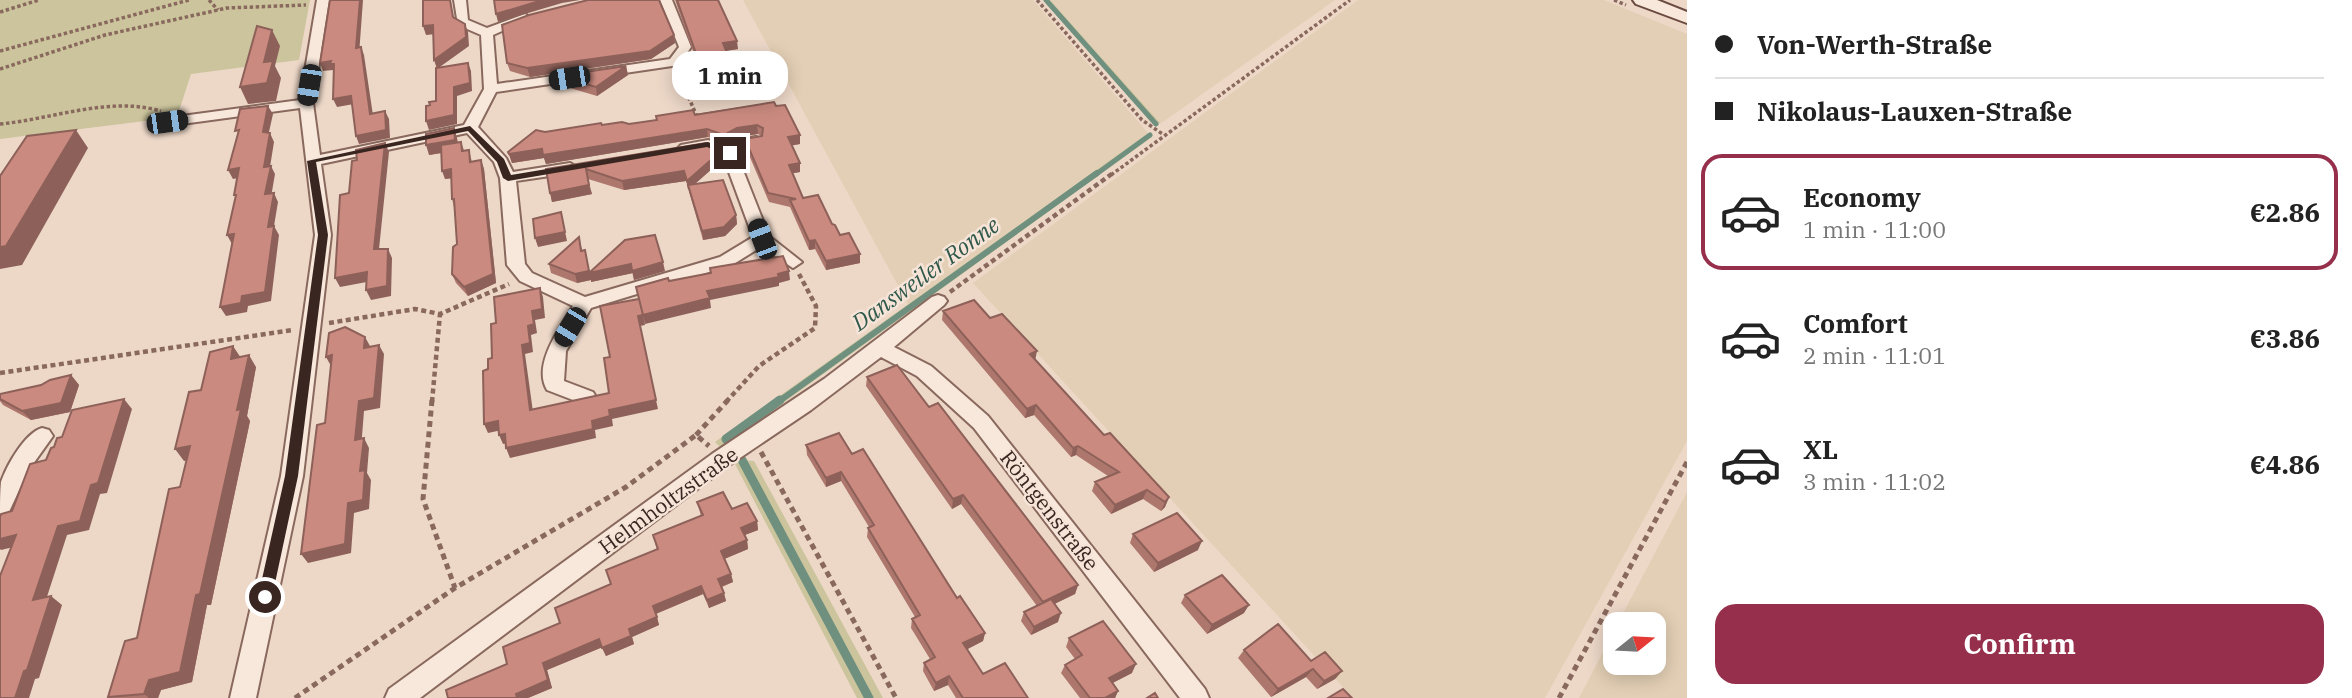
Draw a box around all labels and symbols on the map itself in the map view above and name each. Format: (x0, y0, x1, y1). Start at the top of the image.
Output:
callout: 1 min (672, 52, 788, 100)
car (296, 63, 323, 107)
car (547, 64, 592, 92)
car (145, 109, 190, 135)
route end (714, 137, 746, 169)
water label: Dansweiler Ronne (844, 209, 1005, 337)
car (745, 216, 780, 262)
car (551, 304, 590, 350)
street label: Helmholtzstraße (593, 440, 743, 560)
street label: Röntgenstraße (994, 444, 1106, 576)
route start (249, 581, 281, 613)
north arrow (1603, 612, 1666, 676)

